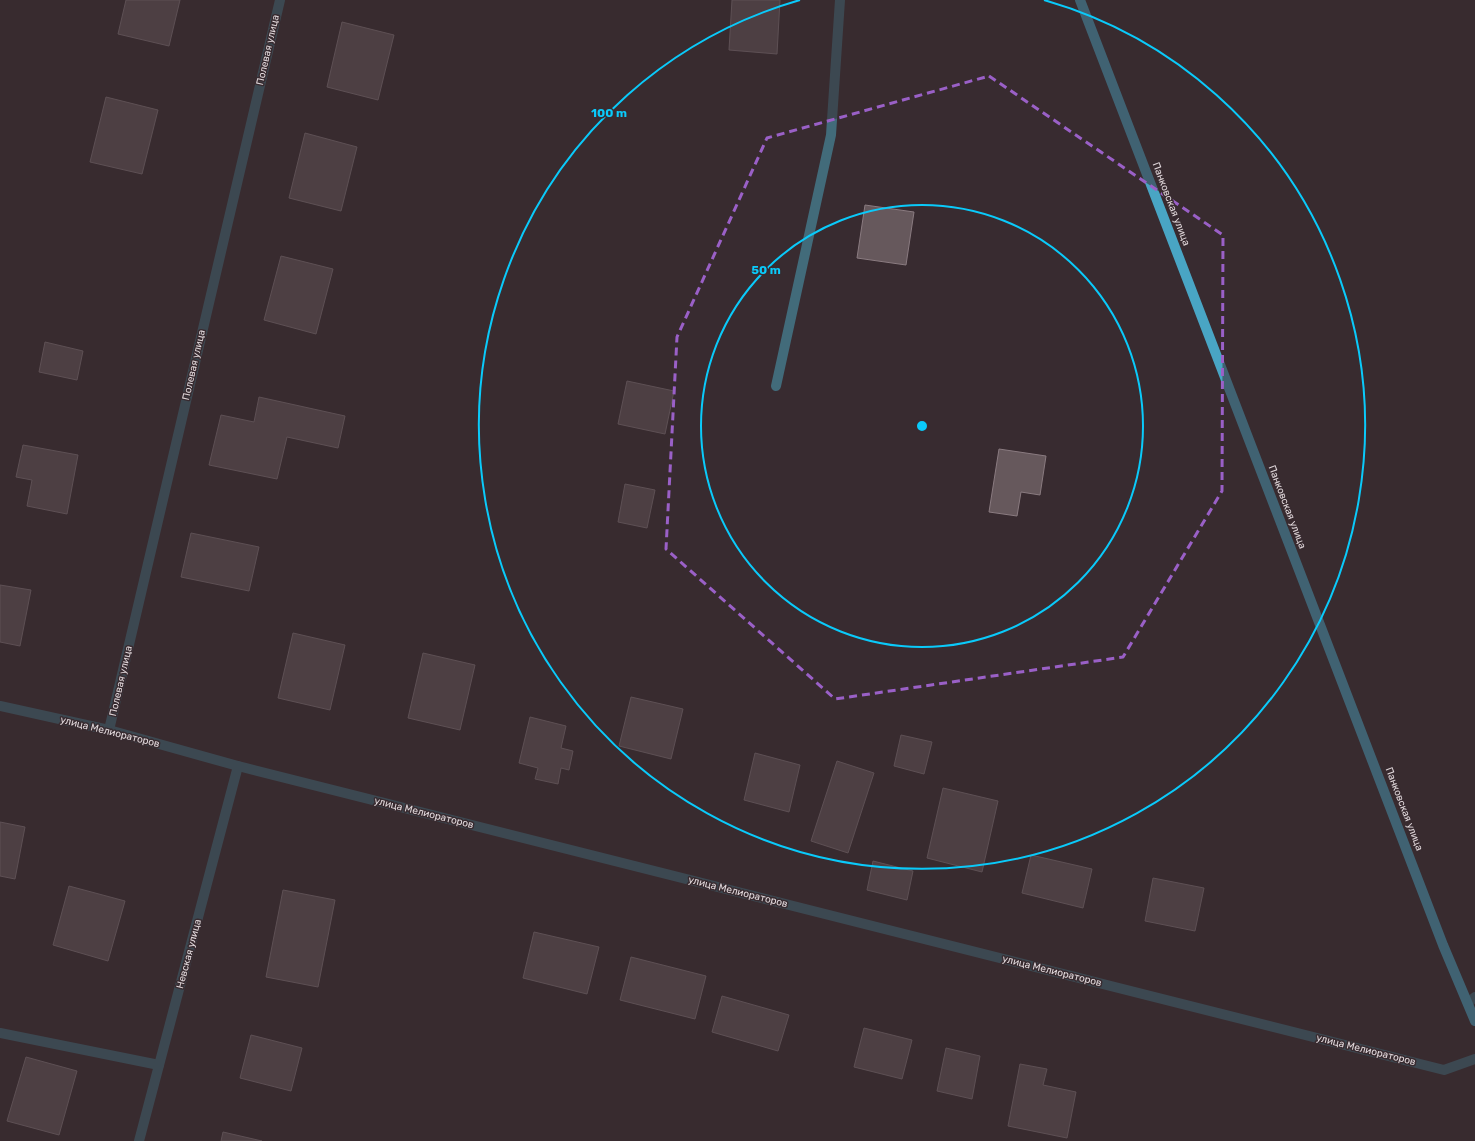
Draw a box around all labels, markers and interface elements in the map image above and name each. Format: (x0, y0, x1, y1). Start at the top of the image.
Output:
street label: Полевая улица (254, 14, 282, 86)
text: 100 m (591, 106, 627, 120)
street label: Панковская улица (1150, 161, 1192, 247)
text: 50 m (751, 263, 781, 277)
street label: Полевая улица (180, 329, 208, 401)
centre of rings (915, 419, 929, 433)
street label: Панковская улица (1266, 464, 1308, 550)
street label: Полевая улица (107, 645, 135, 717)
street label: улица Мелиораторов (59, 714, 161, 750)
street label: Панковская улица (1383, 766, 1425, 852)
street label: улица Мелиораторов (373, 795, 475, 831)
street label: улица Мелиораторов (687, 874, 789, 910)
street label: Невская улица (174, 918, 204, 990)
street label: улица Мелиораторов (1001, 953, 1103, 989)
street label: улица Мелиораторов (1315, 1032, 1417, 1068)

